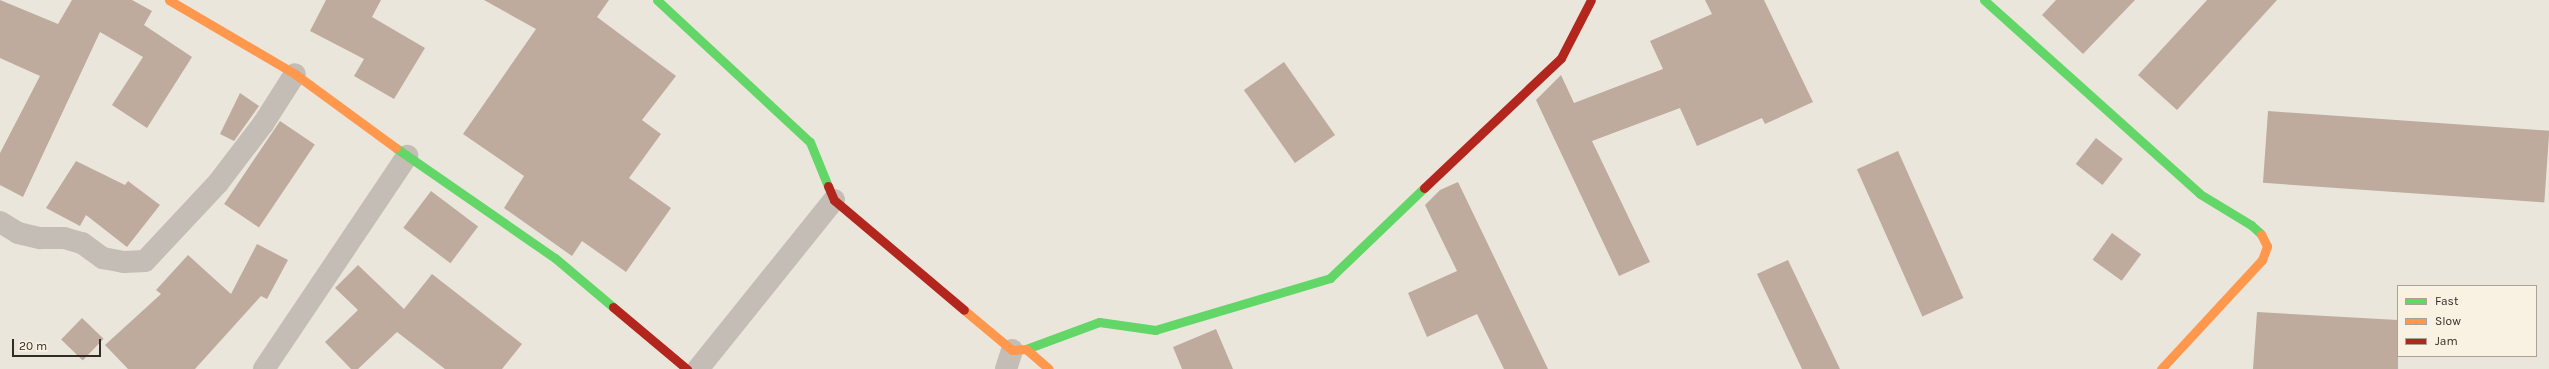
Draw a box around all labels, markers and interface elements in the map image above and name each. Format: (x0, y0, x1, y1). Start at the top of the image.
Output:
legend (2397, 285, 2537, 357)
text: Fast (2435, 294, 2458, 308)
text: Slow (2435, 314, 2461, 328)
scale bar (14, 331, 103, 357)
text: Jam (2435, 334, 2458, 348)
text: 20 m (19, 339, 47, 353)

